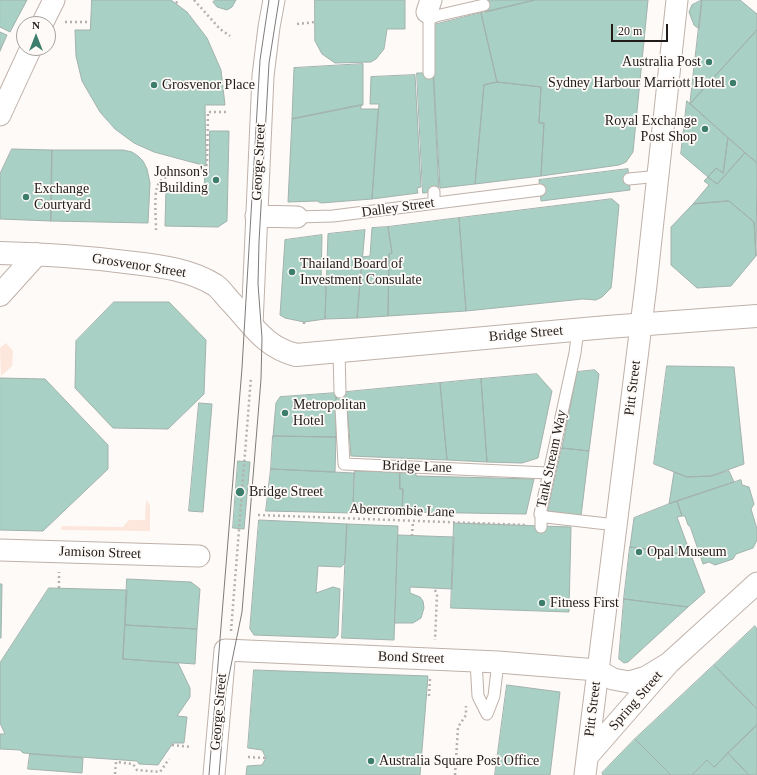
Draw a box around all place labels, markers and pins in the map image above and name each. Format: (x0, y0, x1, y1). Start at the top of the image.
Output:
place label: Australia Post (622, 54, 701, 70)
marker: Australia Post (704, 57, 714, 67)
place label: Sydney Harbour Marriott Hotel (548, 75, 725, 91)
place label: Grosvenor Place (162, 77, 255, 93)
marker: Sydney Harbour Marriott Hotel (728, 78, 738, 88)
marker: Grosvenor Place (149, 80, 159, 90)
place label: Royal Exchange Post Shop (605, 113, 697, 146)
marker: Royal Exchange Post Shop (700, 124, 710, 134)
place label: Johnson's Building (154, 164, 208, 196)
marker: Johnson's Building (211, 175, 221, 185)
place label: Exchange Courtyard (34, 181, 91, 214)
marker: Exchange Courtyard (21, 192, 31, 202)
place label: Thailand Board of Investment Consulate (300, 256, 422, 288)
marker: Thailand Board of Investment Consulate (287, 267, 297, 277)
place label: Metropolitan Hotel (293, 397, 366, 430)
marker: Metropolitan Hotel (280, 408, 290, 418)
place label: Bridge Street (249, 484, 323, 500)
marker: Bridge Street (234, 486, 246, 498)
place label: Opal Museum (647, 544, 727, 560)
marker: Opal Museum (634, 547, 644, 557)
place label: Fitness First (550, 595, 619, 611)
marker: Fitness First (537, 598, 547, 608)
place label: Australia Square Post Office (379, 753, 539, 769)
marker: Australia Square Post Office (366, 756, 376, 766)

